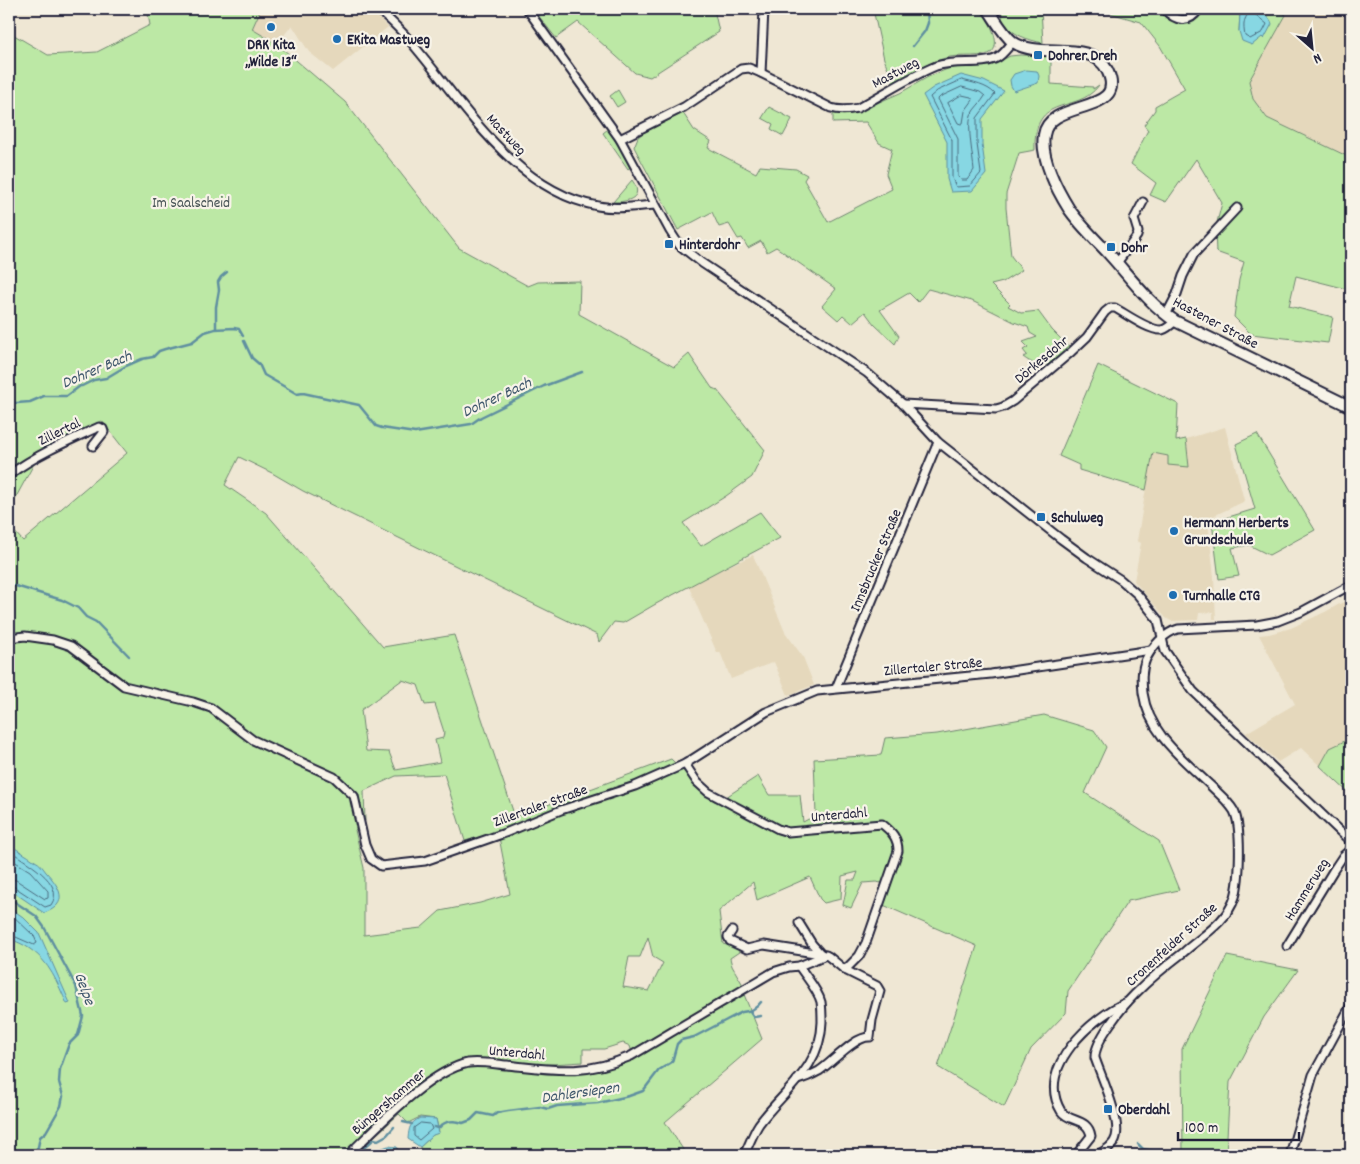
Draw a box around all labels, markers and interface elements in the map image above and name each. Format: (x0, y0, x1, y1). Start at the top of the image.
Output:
marker: DRK Kita „Wilde 13“ (265, 21, 277, 33)
north arrow (1288, 22, 1338, 72)
place label: EKita Mastweg (347, 30, 430, 52)
marker: EKita Mastweg (331, 33, 343, 45)
place label: DRK Kita „Wilde 13“ (245, 35, 297, 74)
place label: Dohrer Dreh (1048, 46, 1117, 68)
text: N (1309, 47, 1325, 68)
marker: Dohrer Dreh (1032, 49, 1044, 61)
street label: Mastweg (868, 52, 923, 95)
street label: Mastweg (480, 109, 531, 161)
park label: Im Saalscheid (152, 193, 230, 215)
place label: Hinterdohr (679, 235, 741, 257)
marker: Hinterdohr (663, 238, 675, 250)
place label: Dohr (1121, 238, 1148, 260)
marker: Dohr (1105, 241, 1117, 253)
street label: Hastener Straße (1168, 292, 1262, 356)
street label: Dörkesdohr (1010, 331, 1075, 390)
water label: Dohrer Bach (58, 345, 136, 395)
water label: Dohrer Bach (459, 372, 536, 424)
street label: Zillertal (35, 413, 85, 453)
street label: Innsbrucker Straße (845, 506, 909, 616)
place label: Schulweg (1051, 508, 1104, 530)
marker: Schulweg (1035, 511, 1047, 523)
place label: Hermann Herberts Grundschule (1184, 513, 1289, 552)
marker: Hermann Herberts Grundschule (1168, 525, 1180, 537)
place label: Turnhalle CTG (1183, 586, 1260, 608)
marker: Turnhalle CTG (1167, 589, 1179, 601)
street label: Zillertaler Straße (883, 653, 984, 683)
street label: Zillertaler Straße (490, 779, 591, 834)
street label: Unterdahl (810, 803, 869, 829)
street label: Hammerweg (1280, 854, 1336, 926)
street label: Cronenfelder Straße (1122, 898, 1223, 993)
water label: Gelpe (67, 969, 100, 1009)
street label: Unterdahl (488, 1041, 546, 1067)
street label: Büngershammer (347, 1064, 432, 1141)
water label: Dahlersiepen (540, 1077, 621, 1110)
place label: Oberdahl (1118, 1100, 1170, 1122)
marker: Oberdahl (1102, 1103, 1114, 1115)
scale bar (1178, 1109, 1299, 1141)
text: 100 m (1185, 1118, 1218, 1140)

